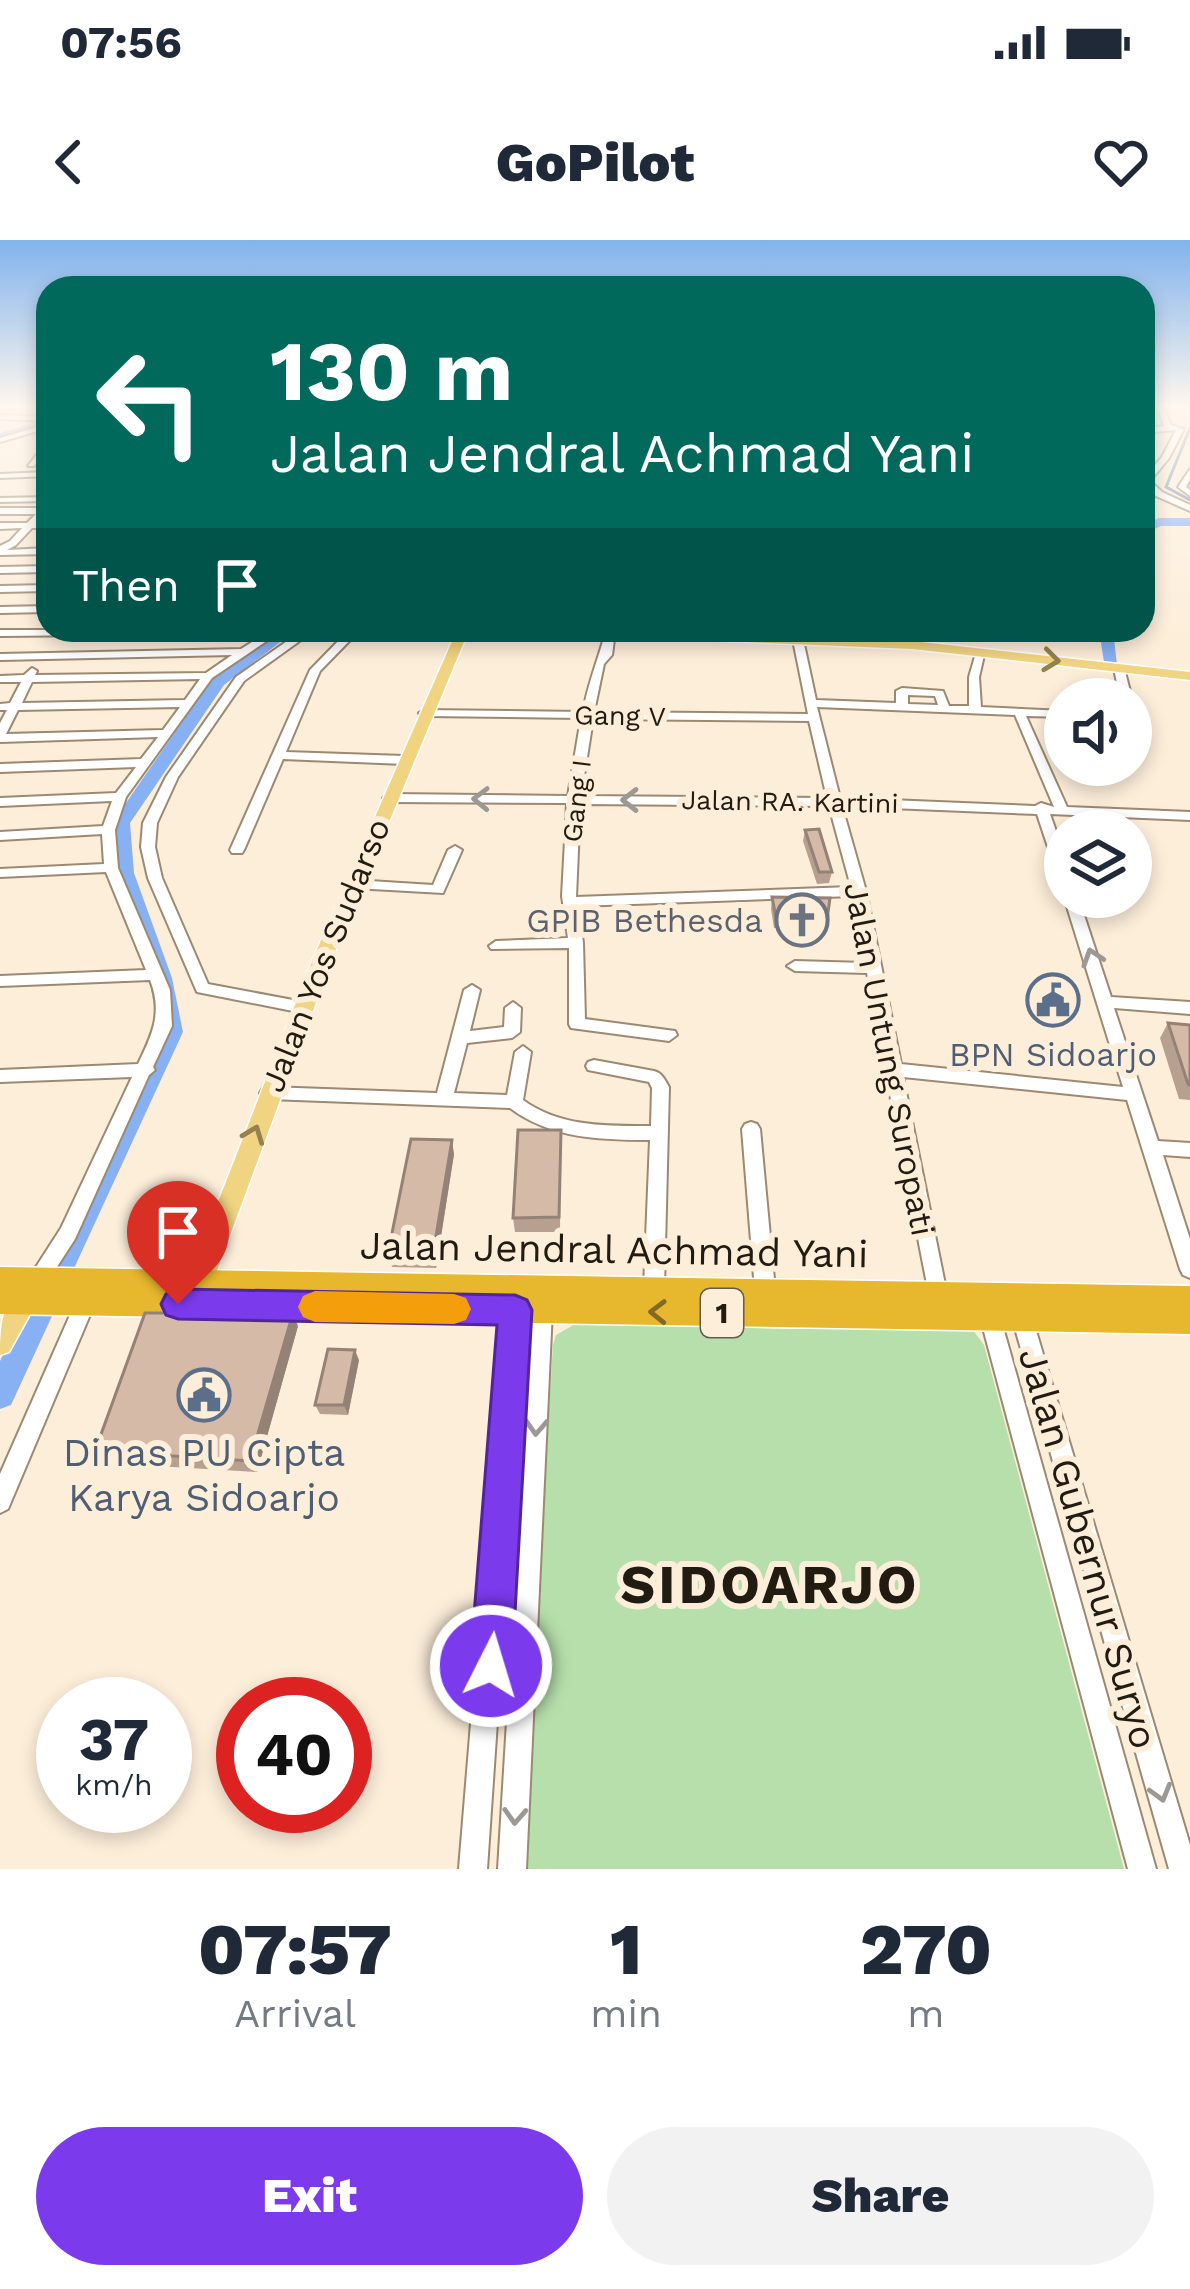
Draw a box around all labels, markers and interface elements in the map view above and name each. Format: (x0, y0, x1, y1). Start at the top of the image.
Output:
text: 07:56 (60, 16, 182, 69)
icon: back (36, 129, 102, 195)
icon: heart (1088, 129, 1154, 195)
text: GoPilot (496, 131, 694, 194)
text: 130 m (270, 322, 513, 420)
icon: left (72, 324, 228, 480)
text: Jalan Jendral Achmad Yani (270, 422, 974, 485)
icon: arrive (204, 552, 270, 618)
text: Then (72, 559, 180, 612)
one-way arrow (1041, 647, 1060, 673)
map controls (1044, 678, 1152, 918)
button: sound (1044, 678, 1152, 786)
street label: Gang V (574, 699, 666, 733)
street label: Gang I (556, 758, 598, 844)
street label: Jalan RA. Kartini (681, 784, 899, 820)
one-way arrow (471, 786, 489, 812)
one-way arrow (620, 788, 639, 814)
button: layers (1044, 810, 1152, 918)
street label: Jalan Yos Sudarso (253, 813, 398, 1098)
street label: Jalan Untung Suropati (836, 879, 943, 1239)
church icon: GPIB Bethesda (774, 892, 830, 948)
place label: GPIB Bethesda (526, 901, 763, 940)
one-way arrow (1082, 947, 1107, 968)
public building icon: BPN Sidoarjo (1025, 972, 1081, 1028)
place label: BPN Sidoarjo (949, 1035, 1157, 1074)
one-way arrow (239, 1125, 264, 1146)
pin (127, 1181, 229, 1304)
icon: arrive (145, 1199, 211, 1265)
street label: Jalan Jendral Achmad Yani (359, 1223, 869, 1276)
road number: 1 (701, 1289, 743, 1337)
one-way arrow (648, 1299, 667, 1325)
street label: Jalan Gubernur Suryo (1010, 1343, 1167, 1754)
public building icon: Dinas PU Cipta Karya Sidoarjo (176, 1367, 232, 1423)
one-way arrow (523, 1418, 549, 1437)
place label: Dinas PU Cipta Karya Sidoarjo (63, 1430, 345, 1520)
district label: SIDOARJO (620, 1553, 920, 1616)
position arrow (428, 1603, 554, 1729)
speed limit sign: 40 (216, 1677, 372, 1833)
text: 37 (79, 1704, 149, 1775)
text: km/h (75, 1767, 153, 1802)
one-way arrow (1147, 1782, 1172, 1803)
one-way arrow (502, 1807, 528, 1826)
text: 07:57 (198, 1907, 392, 1991)
text: 1 (610, 1907, 642, 1991)
text: 270 (860, 1907, 992, 1991)
text: Arrival (234, 1991, 356, 2036)
text: min (590, 1991, 662, 2036)
text: m (907, 1991, 945, 2036)
button: Exit (36, 2127, 583, 2265)
button: Share (607, 2127, 1154, 2265)

